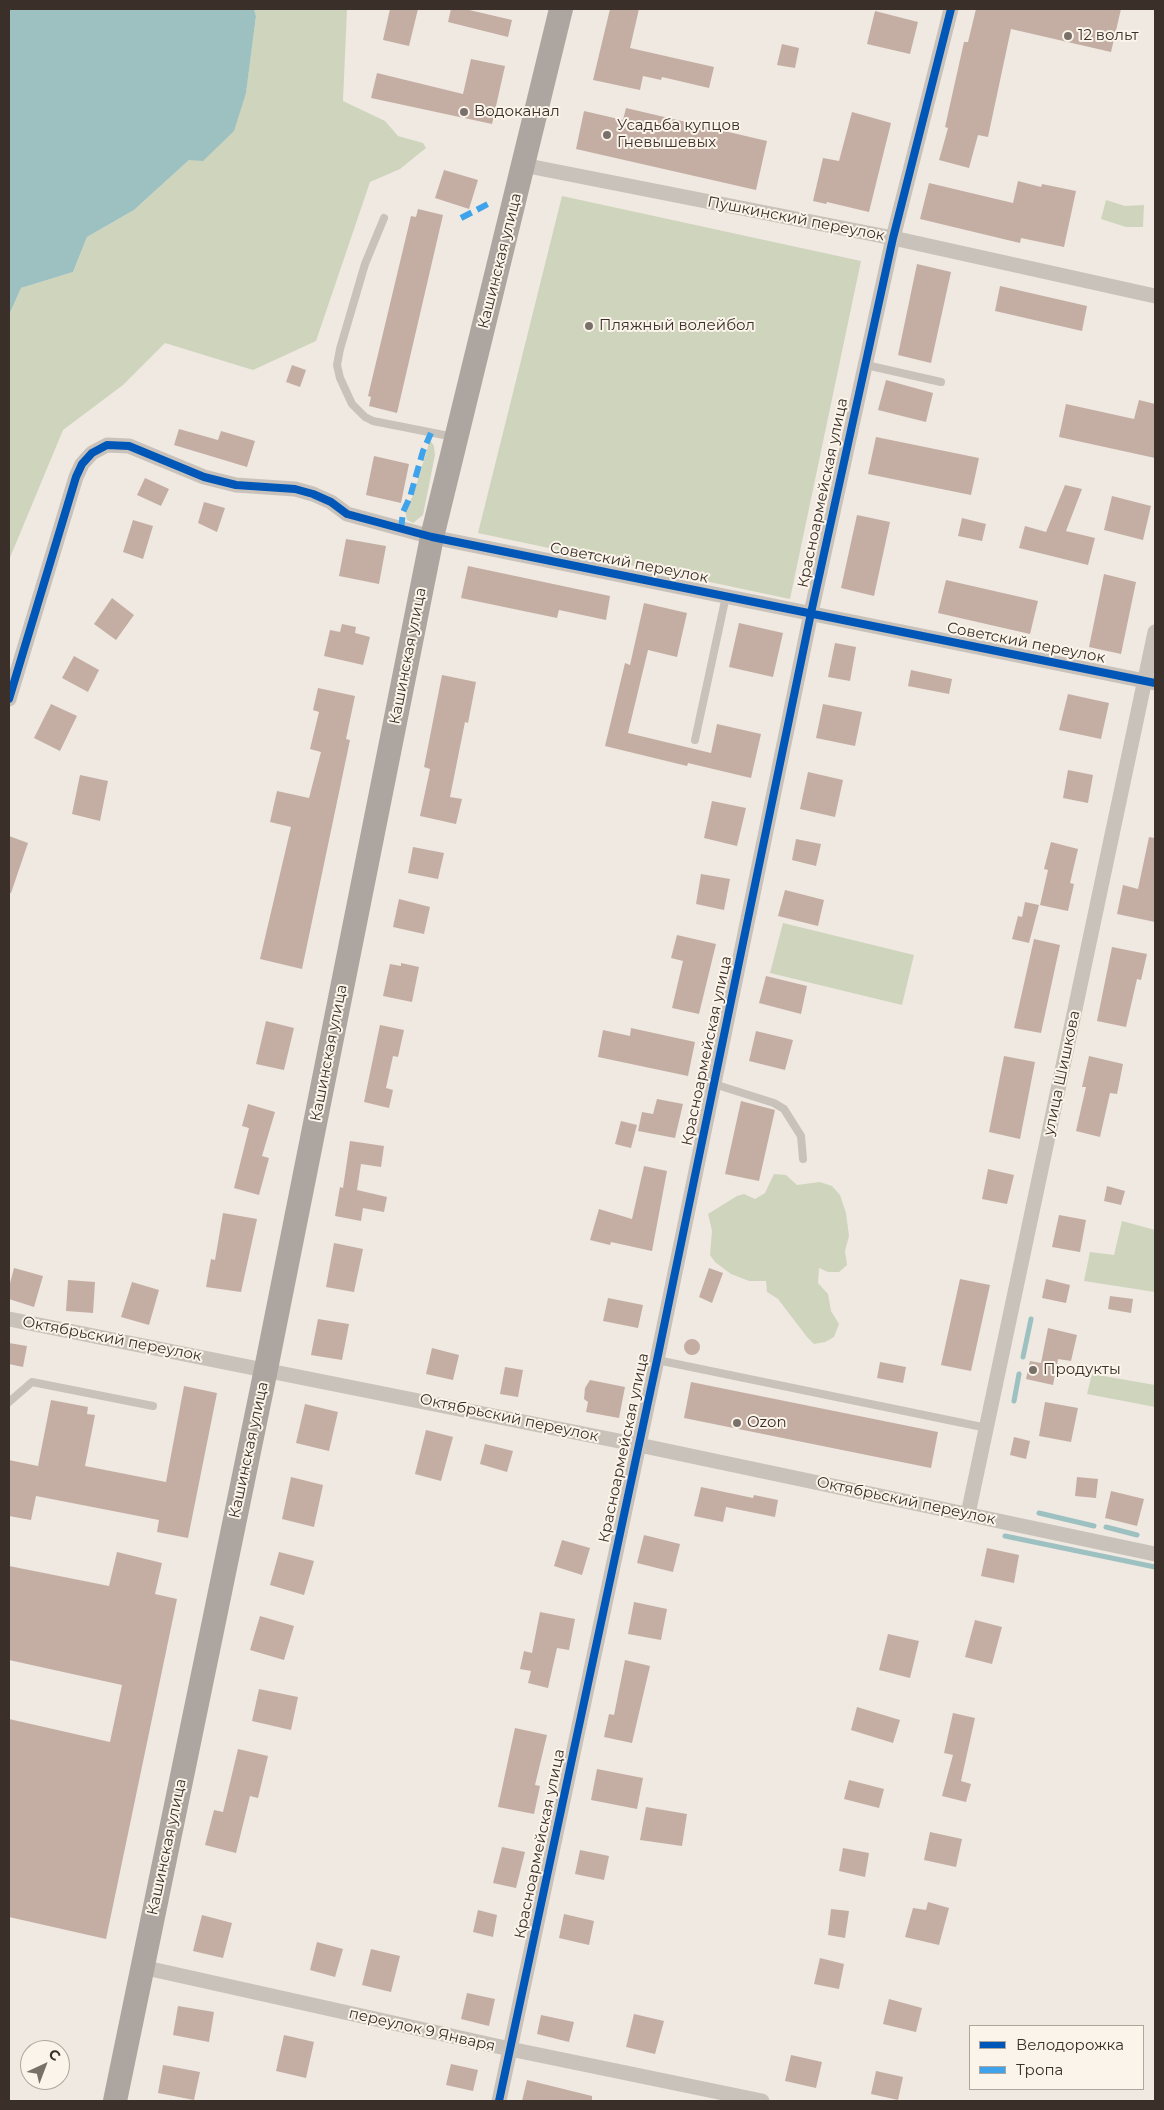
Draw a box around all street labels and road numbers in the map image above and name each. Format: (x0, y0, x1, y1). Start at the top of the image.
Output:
street label: Кашинская улица (474, 191, 526, 331)
street label: Пушкинский переулок (706, 193, 886, 245)
street label: Красноармейская улица (794, 396, 852, 590)
street label: Советский переулок (548, 539, 710, 587)
street label: Кашинская улица (386, 586, 430, 726)
street label: Советский переулок (945, 619, 1107, 667)
street label: Красноармейская улица (678, 954, 736, 1148)
street label: Кашинская улица (307, 983, 351, 1123)
street label: улица Шишкова (1040, 1009, 1084, 1137)
street label: Октябрьский переулок (21, 1313, 203, 1365)
street label: Красноармейская улица (595, 1351, 653, 1545)
street label: Кашинская улица (226, 1380, 272, 1520)
street label: Октябрьский переулок (418, 1390, 600, 1446)
street label: Октябрьский переулок (815, 1473, 997, 1529)
street label: Красноармейская улица (511, 1747, 569, 1941)
street label: Кашинская улица (144, 1777, 190, 1917)
street label: переулок 9 Января (347, 2004, 497, 2056)

